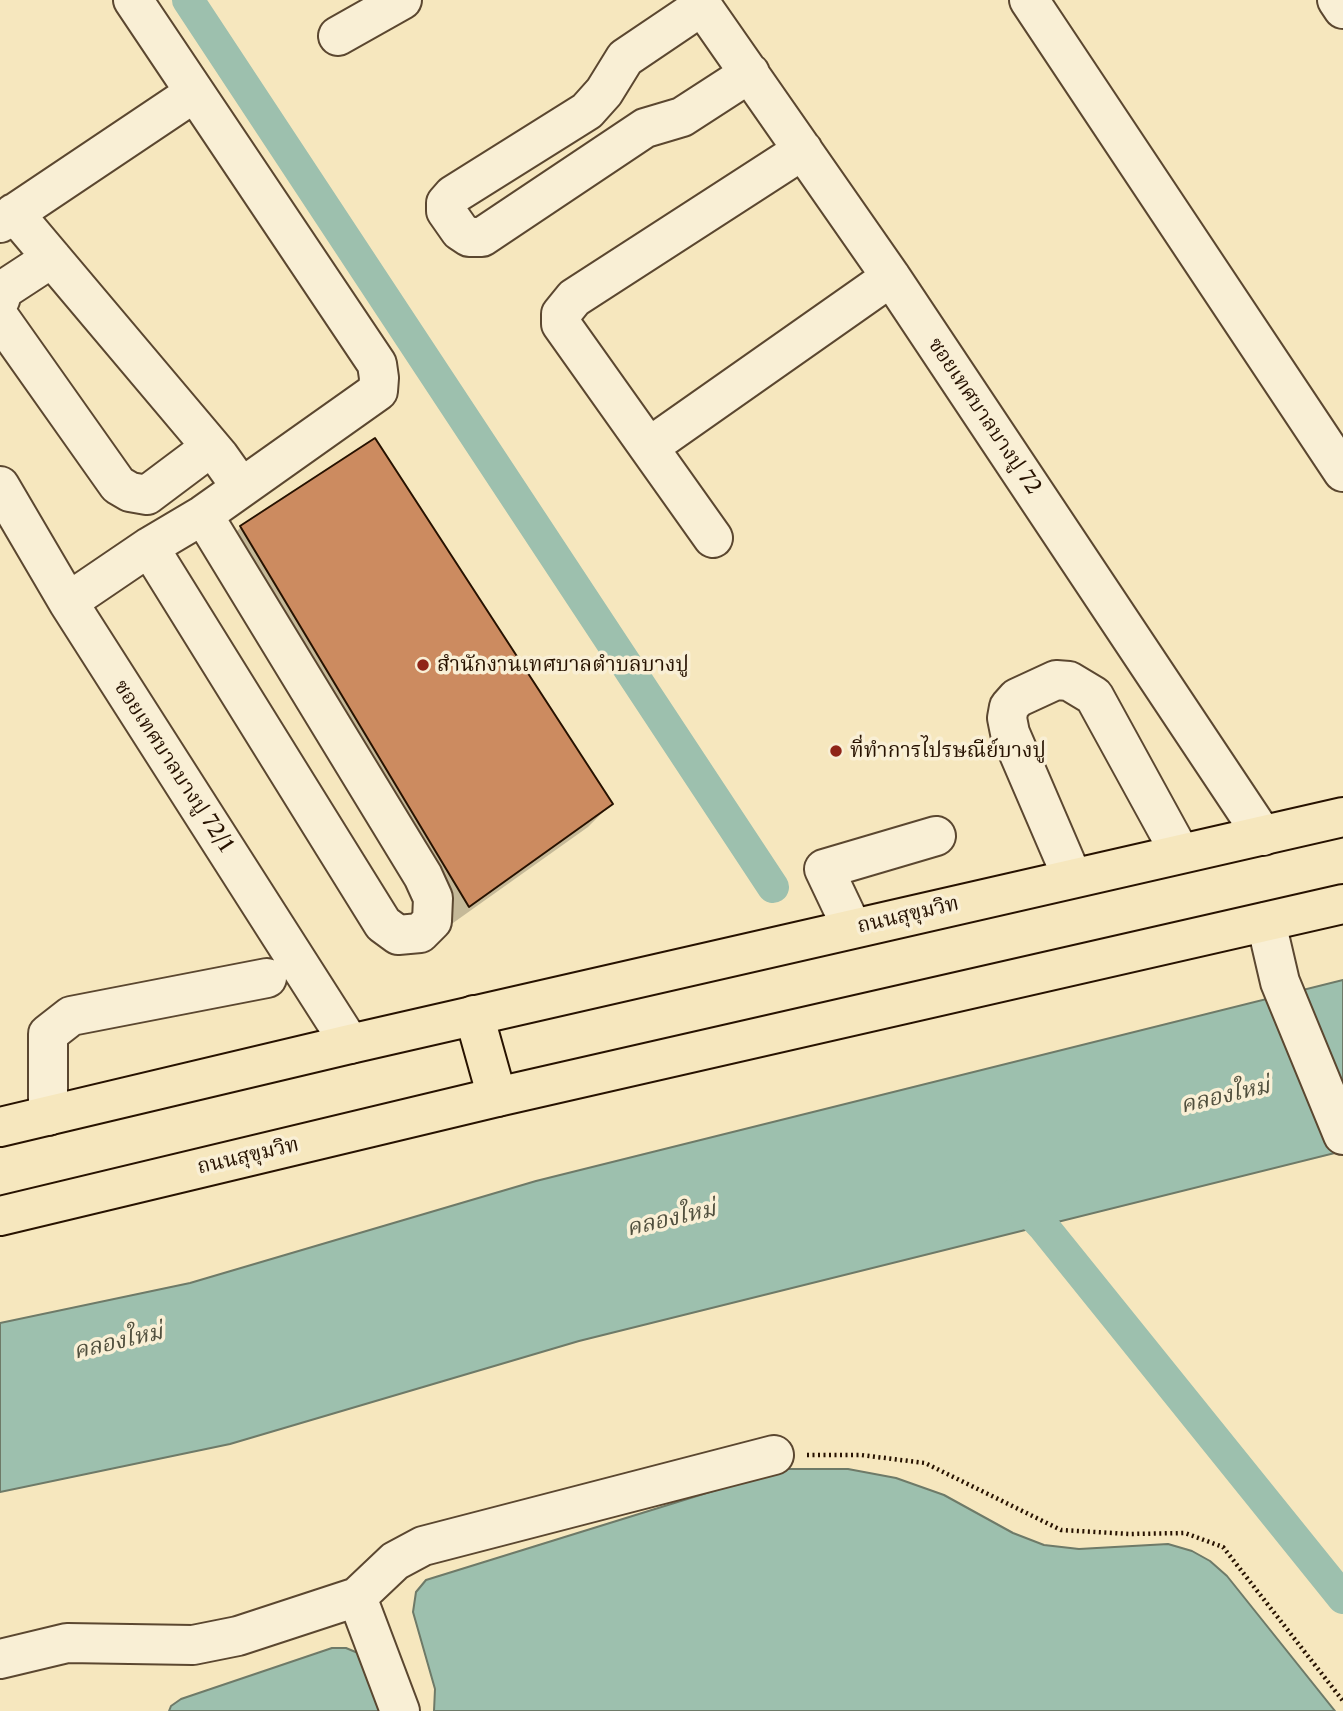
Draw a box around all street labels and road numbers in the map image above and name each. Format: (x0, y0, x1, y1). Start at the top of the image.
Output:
street label: ซอยเทศบาลบางปู 72 (922, 333, 1046, 499)
street label: ซอยเทศบาลบางปู 72/1 (108, 675, 238, 857)
street label: ถนนสุขุมวิท (855, 891, 961, 939)
street label: ถนนสุขุมวิท (195, 1132, 301, 1180)

